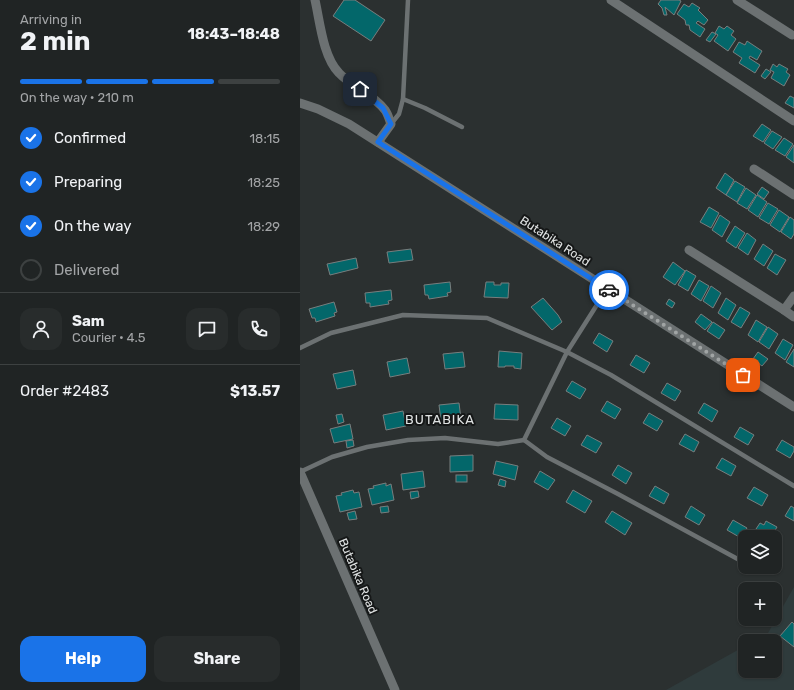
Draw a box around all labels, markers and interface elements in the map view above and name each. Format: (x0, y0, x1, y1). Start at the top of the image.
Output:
text: Arriving in (20, 12, 82, 27)
text: 18:43–18:48 (187, 25, 280, 43)
text: 2 min (20, 26, 90, 57)
pin (343, 72, 377, 106)
icon: home (349, 78, 371, 100)
text: On the way · 210 m (20, 90, 134, 105)
icon: check (20, 127, 42, 149)
text: Confirmed (54, 129, 126, 147)
text: 18:15 (250, 131, 280, 146)
icon: check (20, 171, 42, 193)
text: Preparing (54, 173, 122, 191)
text: 18:25 (247, 175, 280, 190)
street label: Butabika Road (517, 213, 593, 269)
icon: check (20, 215, 42, 237)
text: On the way (54, 217, 132, 235)
text: 18:29 (247, 219, 280, 234)
text: Delivered (54, 261, 119, 279)
courier (589, 270, 629, 310)
icon: car (598, 279, 620, 301)
button: person (20, 308, 62, 350)
button: chat (186, 308, 228, 350)
button: phone (238, 308, 280, 350)
text: Sam (72, 312, 105, 330)
text: Courier · 4.5 (72, 330, 146, 345)
pin (726, 358, 760, 392)
icon: bag (732, 364, 754, 386)
text: Order #2483 (20, 382, 109, 400)
text: $13.57 (230, 382, 280, 400)
district label: BUTABIKA (405, 412, 475, 427)
map controls (738, 530, 782, 678)
button: layers (738, 530, 782, 574)
street label: Butabika Road (336, 536, 380, 616)
button: + (738, 582, 782, 626)
button: − (738, 634, 782, 678)
button: Help (20, 636, 146, 682)
button: Share (154, 636, 280, 682)

